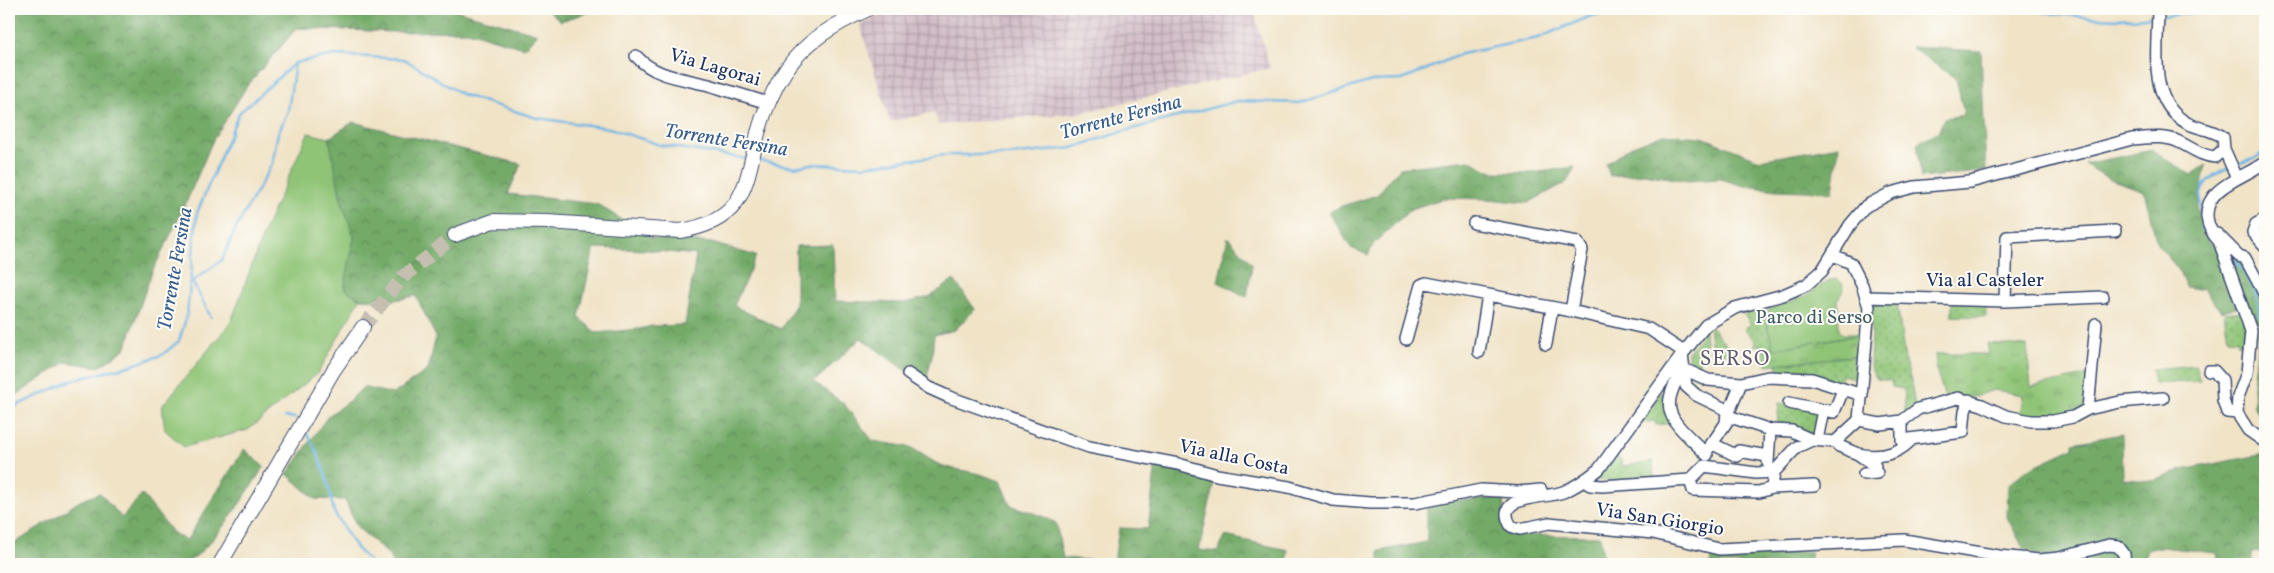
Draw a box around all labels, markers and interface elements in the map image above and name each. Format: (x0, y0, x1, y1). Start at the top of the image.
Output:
street label: Via Lagorai (666, 43, 764, 94)
water label: Torrente Fersina (1057, 88, 1185, 148)
water label: Torrente Fersina (662, 117, 790, 165)
water label: Torrente Fersina (151, 205, 201, 333)
street label: Via al Casteler (1926, 268, 2044, 294)
park label: Parco di Serso (1756, 305, 1872, 331)
district label: SERSO (1700, 345, 1770, 374)
street label: Via alla Costa (1177, 434, 1291, 482)
street label: Via San Giorgio (1594, 497, 1726, 543)

